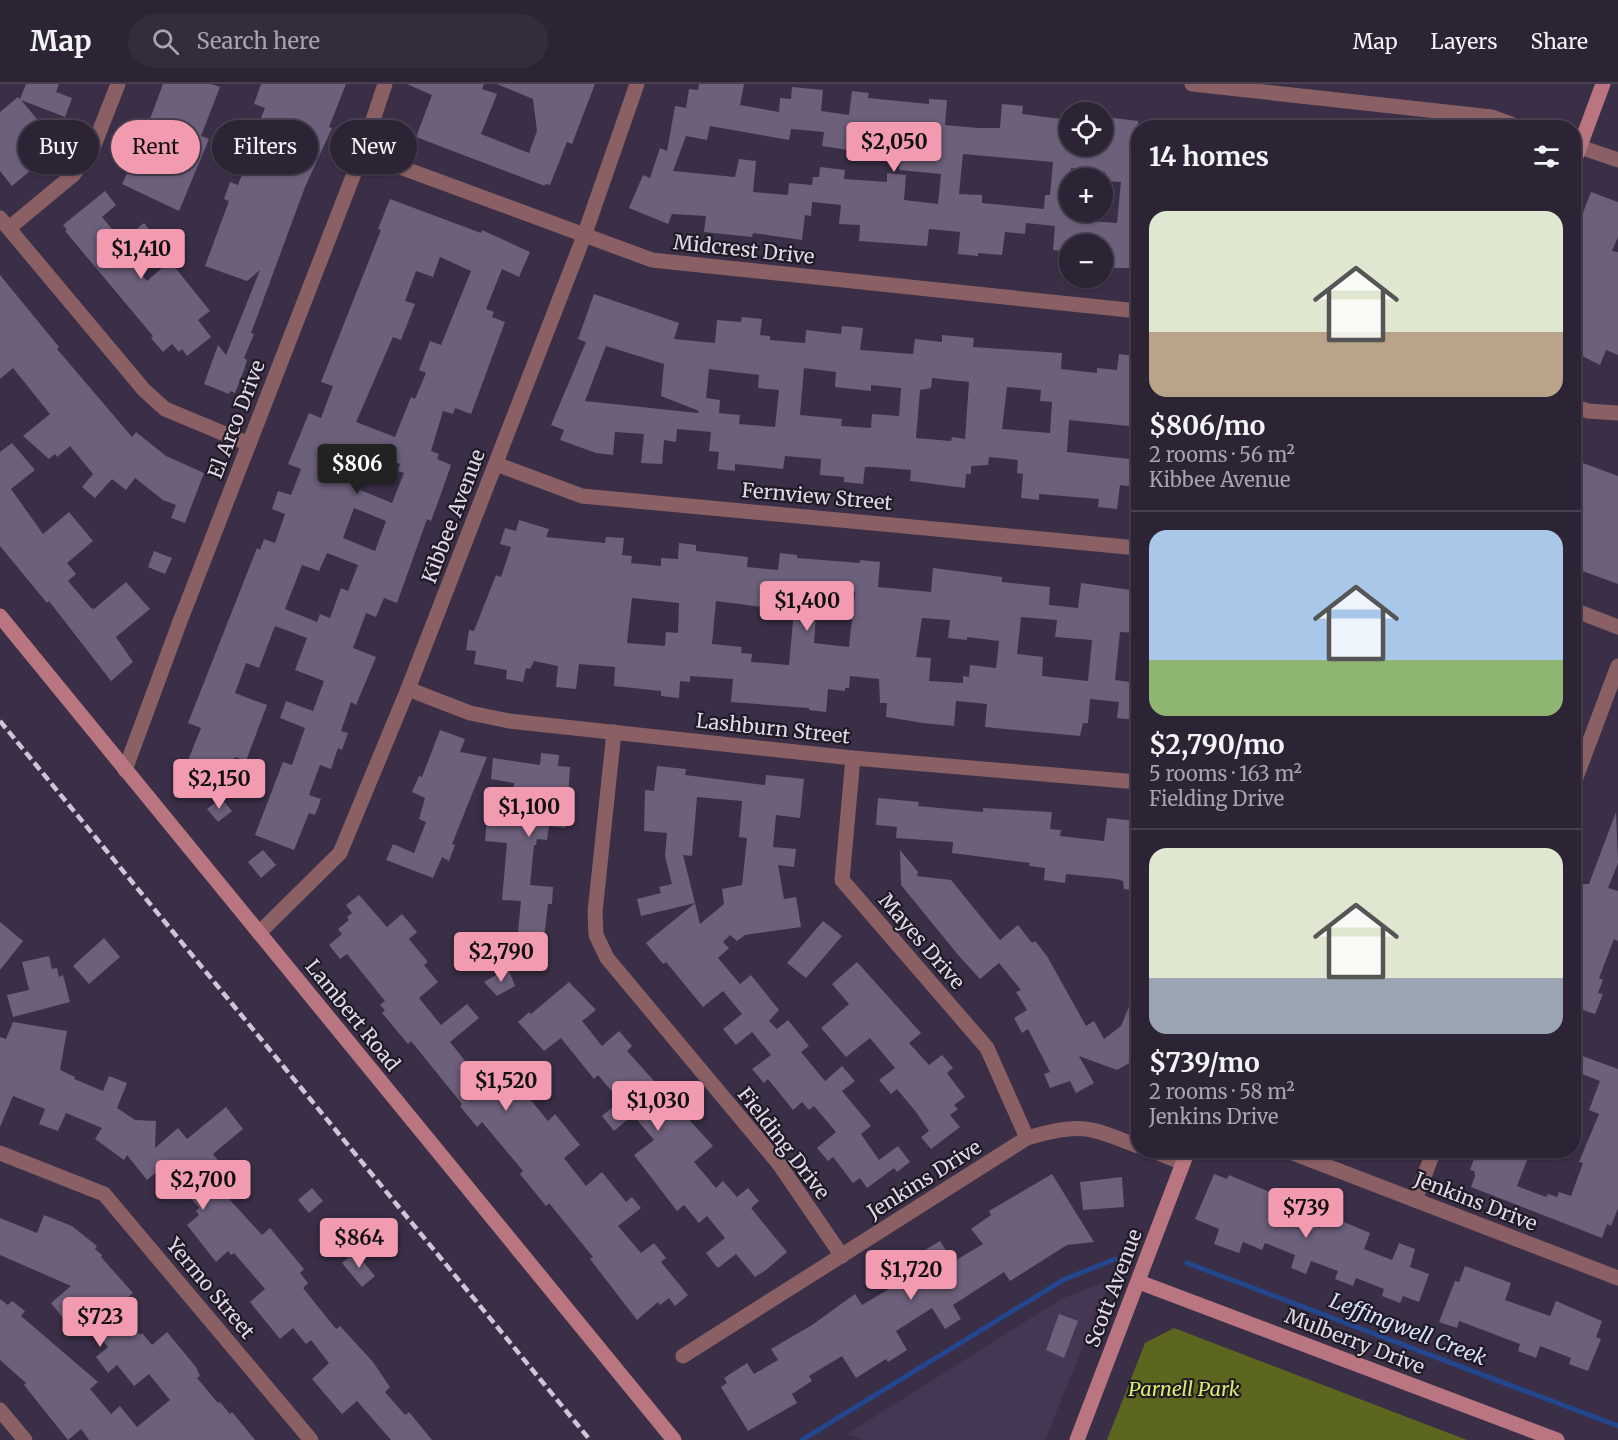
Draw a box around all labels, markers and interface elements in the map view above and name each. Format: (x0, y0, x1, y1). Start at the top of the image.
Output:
search box (128, 14, 548, 68)
text: Map (30, 23, 92, 59)
icon: search (149, 25, 182, 58)
text: Search here (197, 27, 320, 55)
text: Map (1353, 28, 1398, 55)
text: Layers (1431, 28, 1498, 55)
text: Share (1531, 28, 1588, 55)
map controls (1059, 102, 1113, 288)
button: locate (1059, 102, 1113, 156)
chip: Buy (18, 120, 99, 174)
chip: Rent (111, 120, 200, 174)
chip: Filters (212, 120, 318, 174)
chip: New (330, 120, 417, 174)
pin: $2,050 (845, 122, 943, 173)
text: $2,050 (860, 129, 928, 154)
text: 14 homes (1149, 140, 1269, 173)
icon: filters (1530, 140, 1563, 173)
button: + (1059, 168, 1113, 222)
pin: $1,410 (92, 229, 190, 280)
street label: Midcrest Drive (672, 229, 816, 269)
button: − (1059, 234, 1113, 288)
text: $1,410 (111, 236, 171, 261)
icon: home (1302, 250, 1410, 358)
street label: El Arco Drive (202, 356, 270, 482)
text: $806/mo (1149, 409, 1265, 442)
text: 2 rooms · 56 m² (1149, 442, 1295, 467)
pin: $806 (321, 444, 393, 495)
street label: Kibbee Avenue (416, 446, 490, 586)
text: $806 (332, 451, 382, 476)
text: Kibbee Avenue (1149, 467, 1290, 492)
street label: Fernview Street (741, 477, 894, 515)
icon: home (1302, 569, 1410, 677)
pin: $1,400 (758, 581, 856, 632)
text: $1,400 (774, 588, 840, 613)
street label: Lashburn Street (695, 707, 852, 749)
text: $2,790/mo (1149, 728, 1285, 761)
pin: $2,150 (170, 759, 268, 810)
text: 5 rooms · 163 m² (1149, 761, 1302, 786)
text: $2,150 (187, 766, 251, 791)
text: Fielding Drive (1149, 786, 1284, 811)
pin: $1,100 (480, 787, 578, 838)
text: $1,100 (498, 794, 560, 819)
icon: home (1302, 887, 1410, 995)
street label: Mayes Drive (874, 888, 970, 994)
pin: $2,790 (452, 932, 550, 983)
text: $2,790 (468, 939, 534, 964)
street label: Lambert Road (300, 954, 406, 1076)
text: $739/mo (1149, 1046, 1260, 1079)
pin: $1,520 (457, 1061, 555, 1112)
text: $1,520 (474, 1068, 538, 1093)
text: 2 rooms · 58 m² (1149, 1079, 1295, 1104)
pin: $1,030 (609, 1081, 707, 1132)
street label: Fielding Drive (733, 1082, 835, 1204)
text: $1,030 (626, 1088, 690, 1113)
text: Jenkins Drive (1149, 1104, 1279, 1129)
street label: Jenkins Drive (862, 1134, 986, 1224)
pin: $2,700 (154, 1160, 252, 1211)
street label: Jenkins Drive (1410, 1166, 1541, 1236)
text: $2,700 (170, 1167, 236, 1192)
pin: $739 (1270, 1188, 1342, 1239)
text: $739 (1282, 1195, 1330, 1220)
pin: $864 (323, 1218, 395, 1269)
text: $864 (334, 1225, 384, 1250)
street label: Scott Avenue (1079, 1225, 1147, 1351)
street label: Yermo Street (161, 1232, 261, 1344)
pin: $1,720 (862, 1250, 960, 1301)
text: $1,720 (880, 1257, 942, 1282)
water label: Leffingwell Creek (1326, 1287, 1491, 1371)
pin: $723 (64, 1297, 136, 1348)
street label: Mulberry Drive (1282, 1303, 1428, 1379)
text: $723 (77, 1304, 123, 1329)
park label: Parnell Park (1128, 1376, 1240, 1401)

